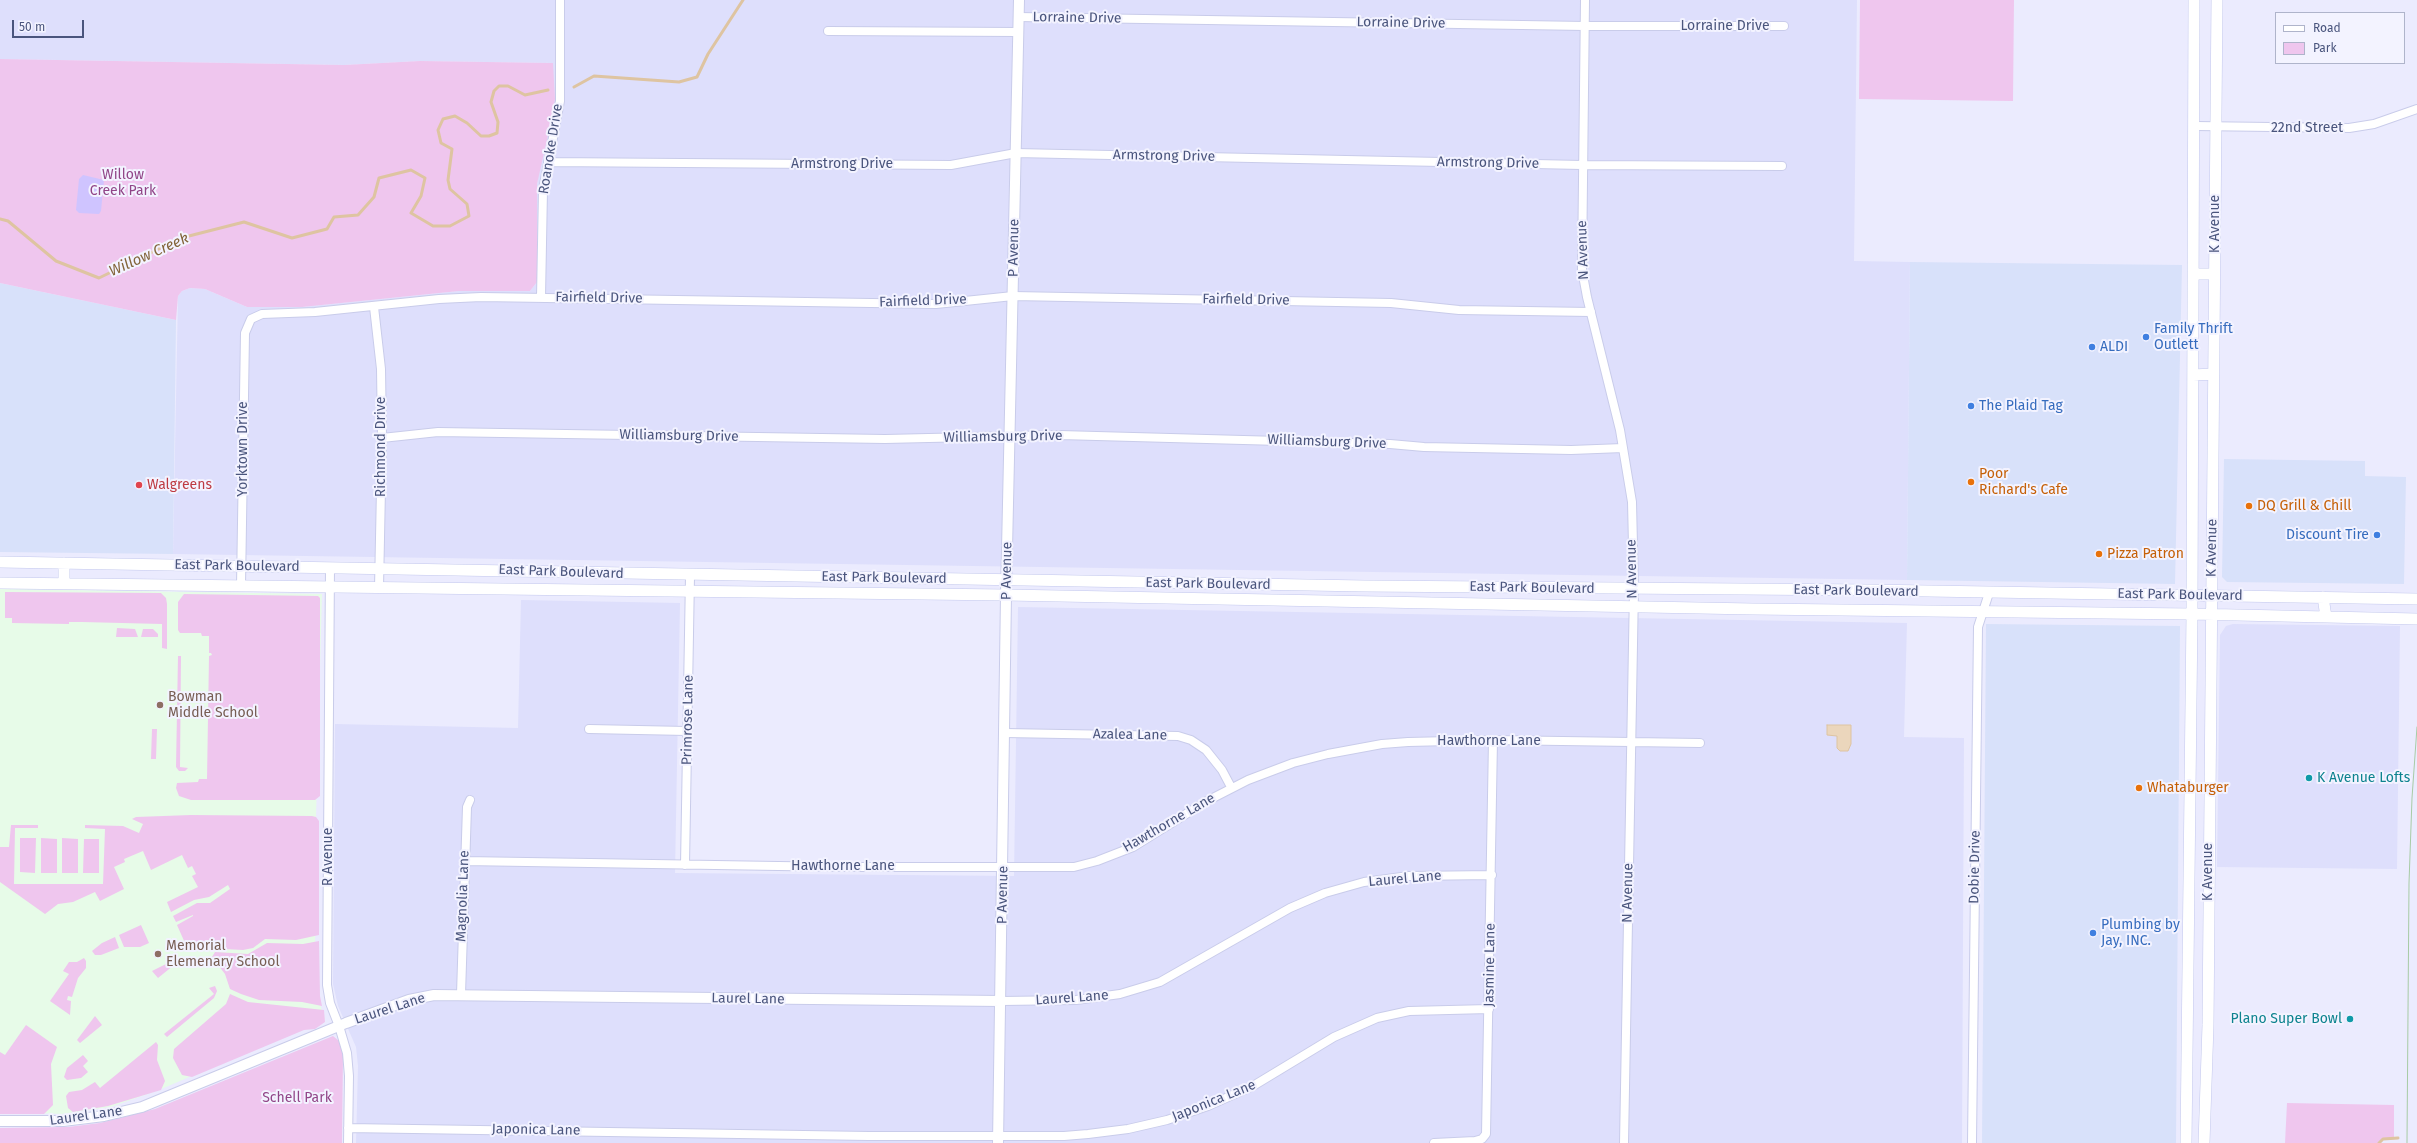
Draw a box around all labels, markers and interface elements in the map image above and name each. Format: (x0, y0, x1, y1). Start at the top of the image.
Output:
street label: Lorraine Drive (1032, 9, 1122, 27)
scale bar (14, 12, 86, 38)
legend (2275, 12, 2405, 64)
street label: Lorraine Drive (1356, 14, 1446, 32)
street label: Lorraine Drive (1680, 18, 1770, 34)
text: 50 m (19, 20, 45, 34)
text: Road (2313, 21, 2341, 35)
text: Park (2313, 41, 2337, 55)
street label: Roanoke Drive (536, 102, 566, 196)
street label: 22nd Street (2271, 120, 2343, 136)
street label: Armstrong Drive (1113, 147, 1215, 165)
street label: Armstrong Drive (1437, 154, 1539, 172)
street label: Armstrong Drive (791, 156, 893, 172)
park label: Willow Creek Park (90, 167, 156, 200)
street label: K Avenue (2207, 195, 2223, 253)
street label: P Avenue (1005, 219, 1023, 277)
street label: N Avenue (1574, 220, 1592, 280)
water label: Willow Creek (106, 229, 192, 281)
street label: Fairfield Drive (555, 289, 643, 307)
street label: Fairfield Drive (879, 291, 967, 311)
street label: Fairfield Drive (1202, 291, 1290, 309)
place label: Family Thrift Outlett (2154, 321, 2233, 354)
marker: Family Thrift Outlett (2141, 332, 2151, 342)
place label: ALDI (2100, 339, 2128, 355)
marker: ALDI (2087, 342, 2097, 352)
street label: Richmond Drive (373, 397, 389, 497)
place label: The Plaid Tag (1979, 398, 2063, 414)
street label: Yorktown Drive (235, 401, 251, 497)
marker: The Plaid Tag (1966, 401, 1976, 411)
street label: Williamsburg Drive (619, 427, 739, 445)
street label: Williamsburg Drive (943, 428, 1063, 446)
street label: Williamsburg Drive (1267, 432, 1387, 452)
place label: Poor Richard's Cafe (1979, 466, 2068, 498)
place label: Walgreens (147, 477, 212, 493)
marker: Poor Richard's Cafe (1966, 477, 1976, 487)
marker: Walgreens (134, 480, 144, 490)
place label: DQ Grill & Chill (2257, 498, 2351, 514)
marker: DQ Grill & Chill (2244, 501, 2254, 511)
street label: K Avenue (2203, 519, 2221, 577)
place label: Discount Tire (2286, 527, 2369, 543)
marker: Discount Tire (2372, 530, 2382, 540)
street label: N Avenue (1623, 539, 1641, 599)
street label: P Avenue (998, 542, 1016, 600)
place label: Pizza Patron (2107, 546, 2184, 562)
marker: Pizza Patron (2094, 549, 2104, 559)
street label: East Park Boulevard (174, 557, 300, 575)
street label: East Park Boulevard (498, 561, 624, 583)
street label: East Park Boulevard (821, 569, 947, 587)
street label: East Park Boulevard (1145, 575, 1271, 593)
street label: East Park Boulevard (1469, 579, 1595, 597)
street label: East Park Boulevard (1793, 582, 1919, 600)
street label: East Park Boulevard (2117, 586, 2243, 604)
street label: Primrose Lane (679, 675, 697, 765)
place label: Bowman Middle School (168, 689, 258, 722)
marker: Bowman Middle School (155, 700, 165, 710)
street label: Azalea Lane (1093, 726, 1167, 744)
street label: Hawthorne Lane (1437, 733, 1541, 749)
place label: K Avenue Lofts (2317, 770, 2410, 786)
marker: K Avenue Lofts (2304, 773, 2314, 783)
place label: Whataburger (2147, 780, 2229, 796)
marker: Whataburger (2134, 783, 2144, 793)
street label: Hawthorne Lane (1120, 790, 1218, 856)
street label: R Avenue (320, 828, 336, 886)
street label: Dobie Drive (1966, 830, 1984, 904)
street label: K Avenue (2200, 843, 2216, 901)
street label: Magnolia Lane (453, 850, 473, 942)
street label: Hawthorne Lane (791, 858, 895, 874)
street label: N Avenue (1619, 863, 1637, 923)
street label: P Avenue (994, 866, 1012, 924)
street label: Laurel Lane (1368, 867, 1442, 891)
place label: Plumbing by Jay, INC. (2101, 917, 2180, 950)
street label: Jasmine Lane (1481, 923, 1499, 1007)
marker: Plumbing by Jay, INC. (2088, 928, 2098, 938)
place label: Memorial Elemenary School (166, 938, 279, 970)
marker: Memorial Elemenary School (153, 949, 163, 959)
street label: Laurel Lane (1035, 987, 1109, 1009)
street label: Laurel Lane (353, 990, 427, 1028)
street label: Laurel Lane (711, 990, 785, 1008)
place label: Plano Super Bowl (2231, 1011, 2342, 1027)
marker: Plano Super Bowl (2345, 1014, 2355, 1024)
street label: Japonica Lane (1170, 1077, 1258, 1125)
park label: Schell Park (262, 1090, 332, 1106)
street label: Laurel Lane (49, 1103, 123, 1129)
street label: Japonica Lane (492, 1121, 580, 1139)

